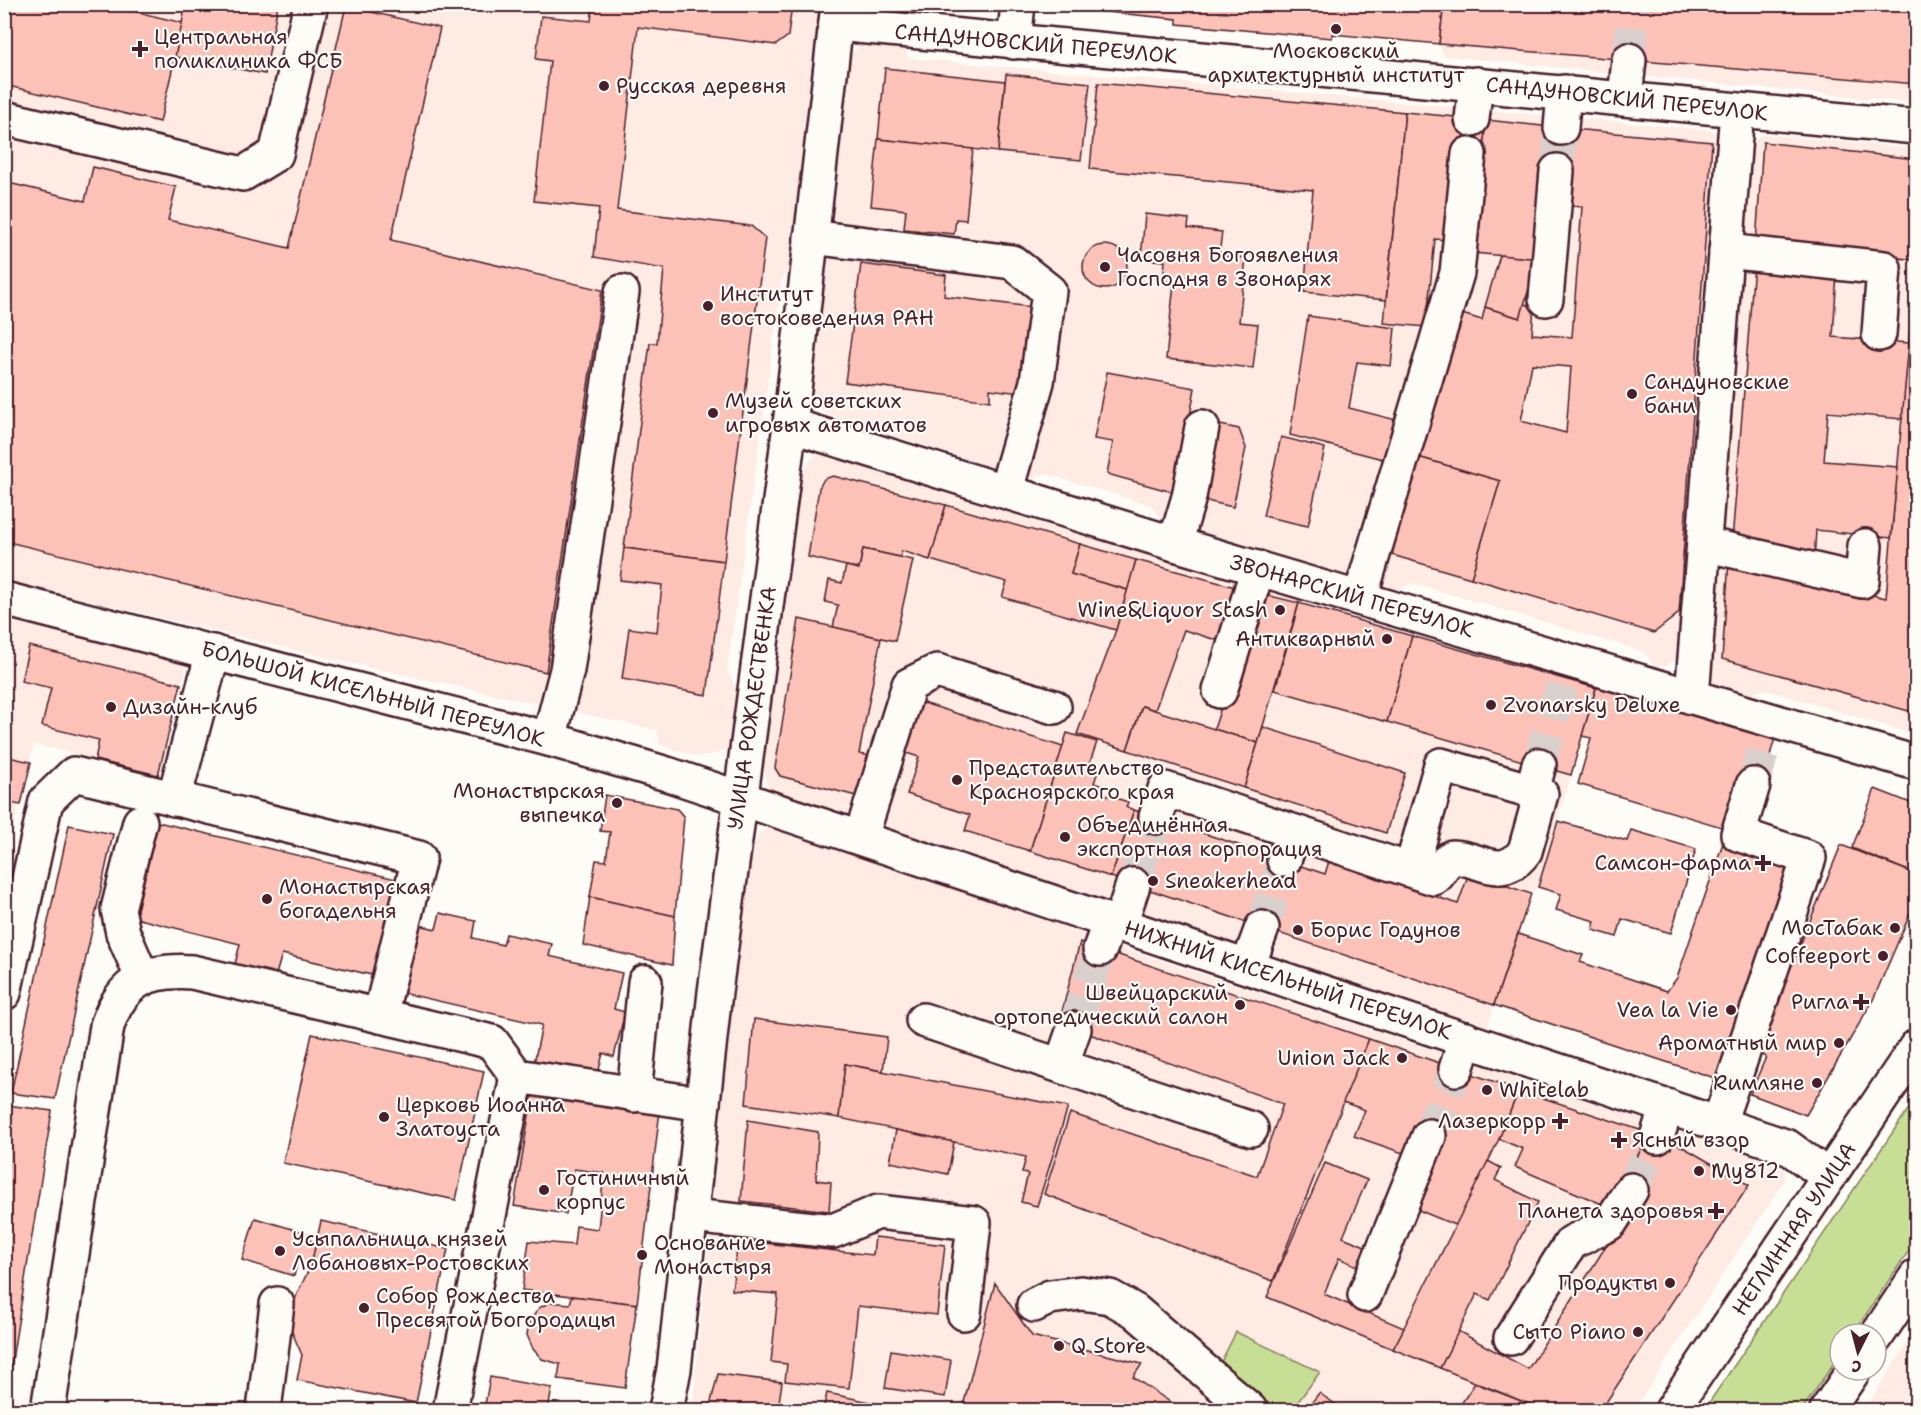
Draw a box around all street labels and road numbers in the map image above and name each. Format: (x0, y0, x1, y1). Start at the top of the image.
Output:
street label: САНДУНОВСКИЙ ПЕРЕУЛОК (893, 18, 1179, 70)
street label: САНДУНОВСКИЙ ПЕРЕУЛОК (1484, 70, 1770, 128)
street label: ЗВОНАРСКИЙ ПЕРЕУЛОК (1227, 548, 1478, 644)
street label: УЛИЦА РОЖДЕСТВЕНКА (721, 584, 783, 832)
street label: БОЛЬШОЙ КИСЕЛЬНЫЙ ПЕРЕУЛОК (198, 635, 548, 754)
street label: НИЖНИЙ КИСЕЛЬНЫЙ ПЕРЕУЛОК (1121, 914, 1456, 1046)
street label: НЕГЛИННАЯ УЛИЦА (1726, 1137, 1862, 1321)

